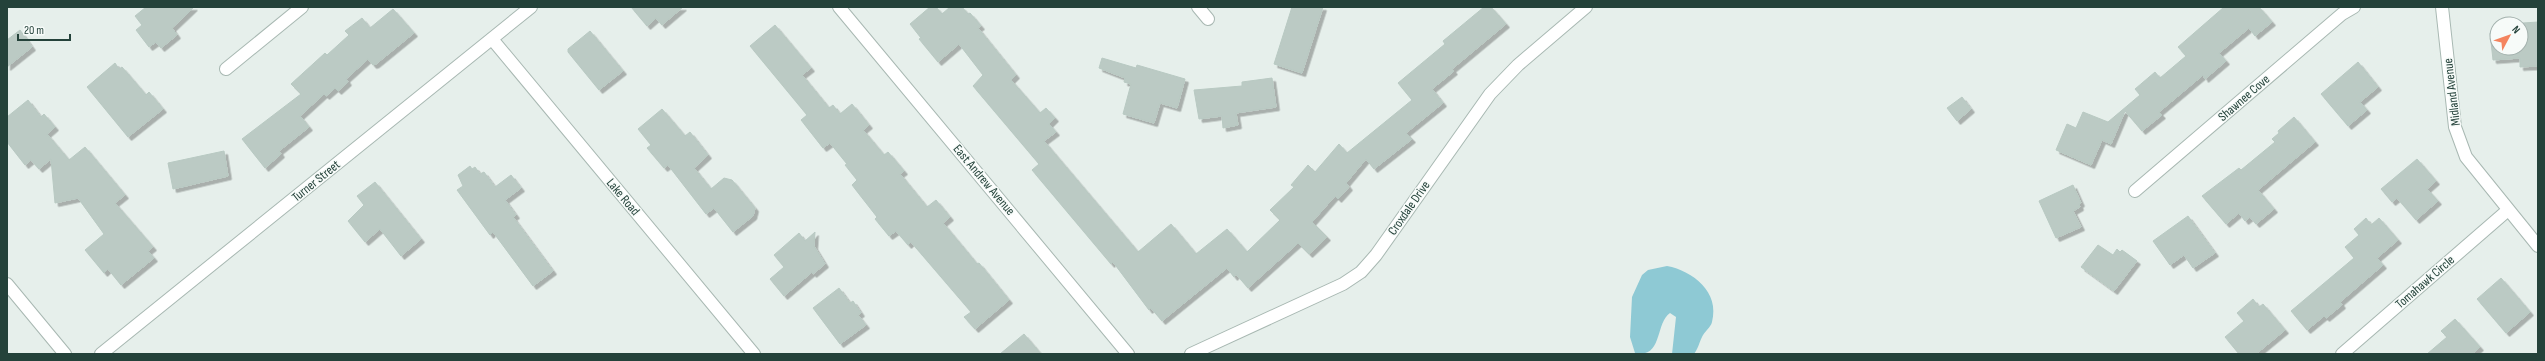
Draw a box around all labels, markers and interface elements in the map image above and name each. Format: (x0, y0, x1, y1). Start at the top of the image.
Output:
scale bar (18, 16, 70, 42)
north arrow (2489, 16, 2529, 56)
text: 20 m (24, 23, 44, 38)
text: N (2509, 23, 2523, 36)
street label: Midland Avenue (2440, 57, 2464, 127)
street label: Shawnee Cove (2215, 71, 2273, 125)
street label: East Andrew Avenue (950, 141, 1018, 219)
street label: Turner Street (289, 157, 343, 205)
street label: Lake Road (603, 175, 643, 219)
street label: Croxdale Drive (1385, 178, 1433, 238)
street label: Tomahawk Circle (2392, 252, 2458, 312)

